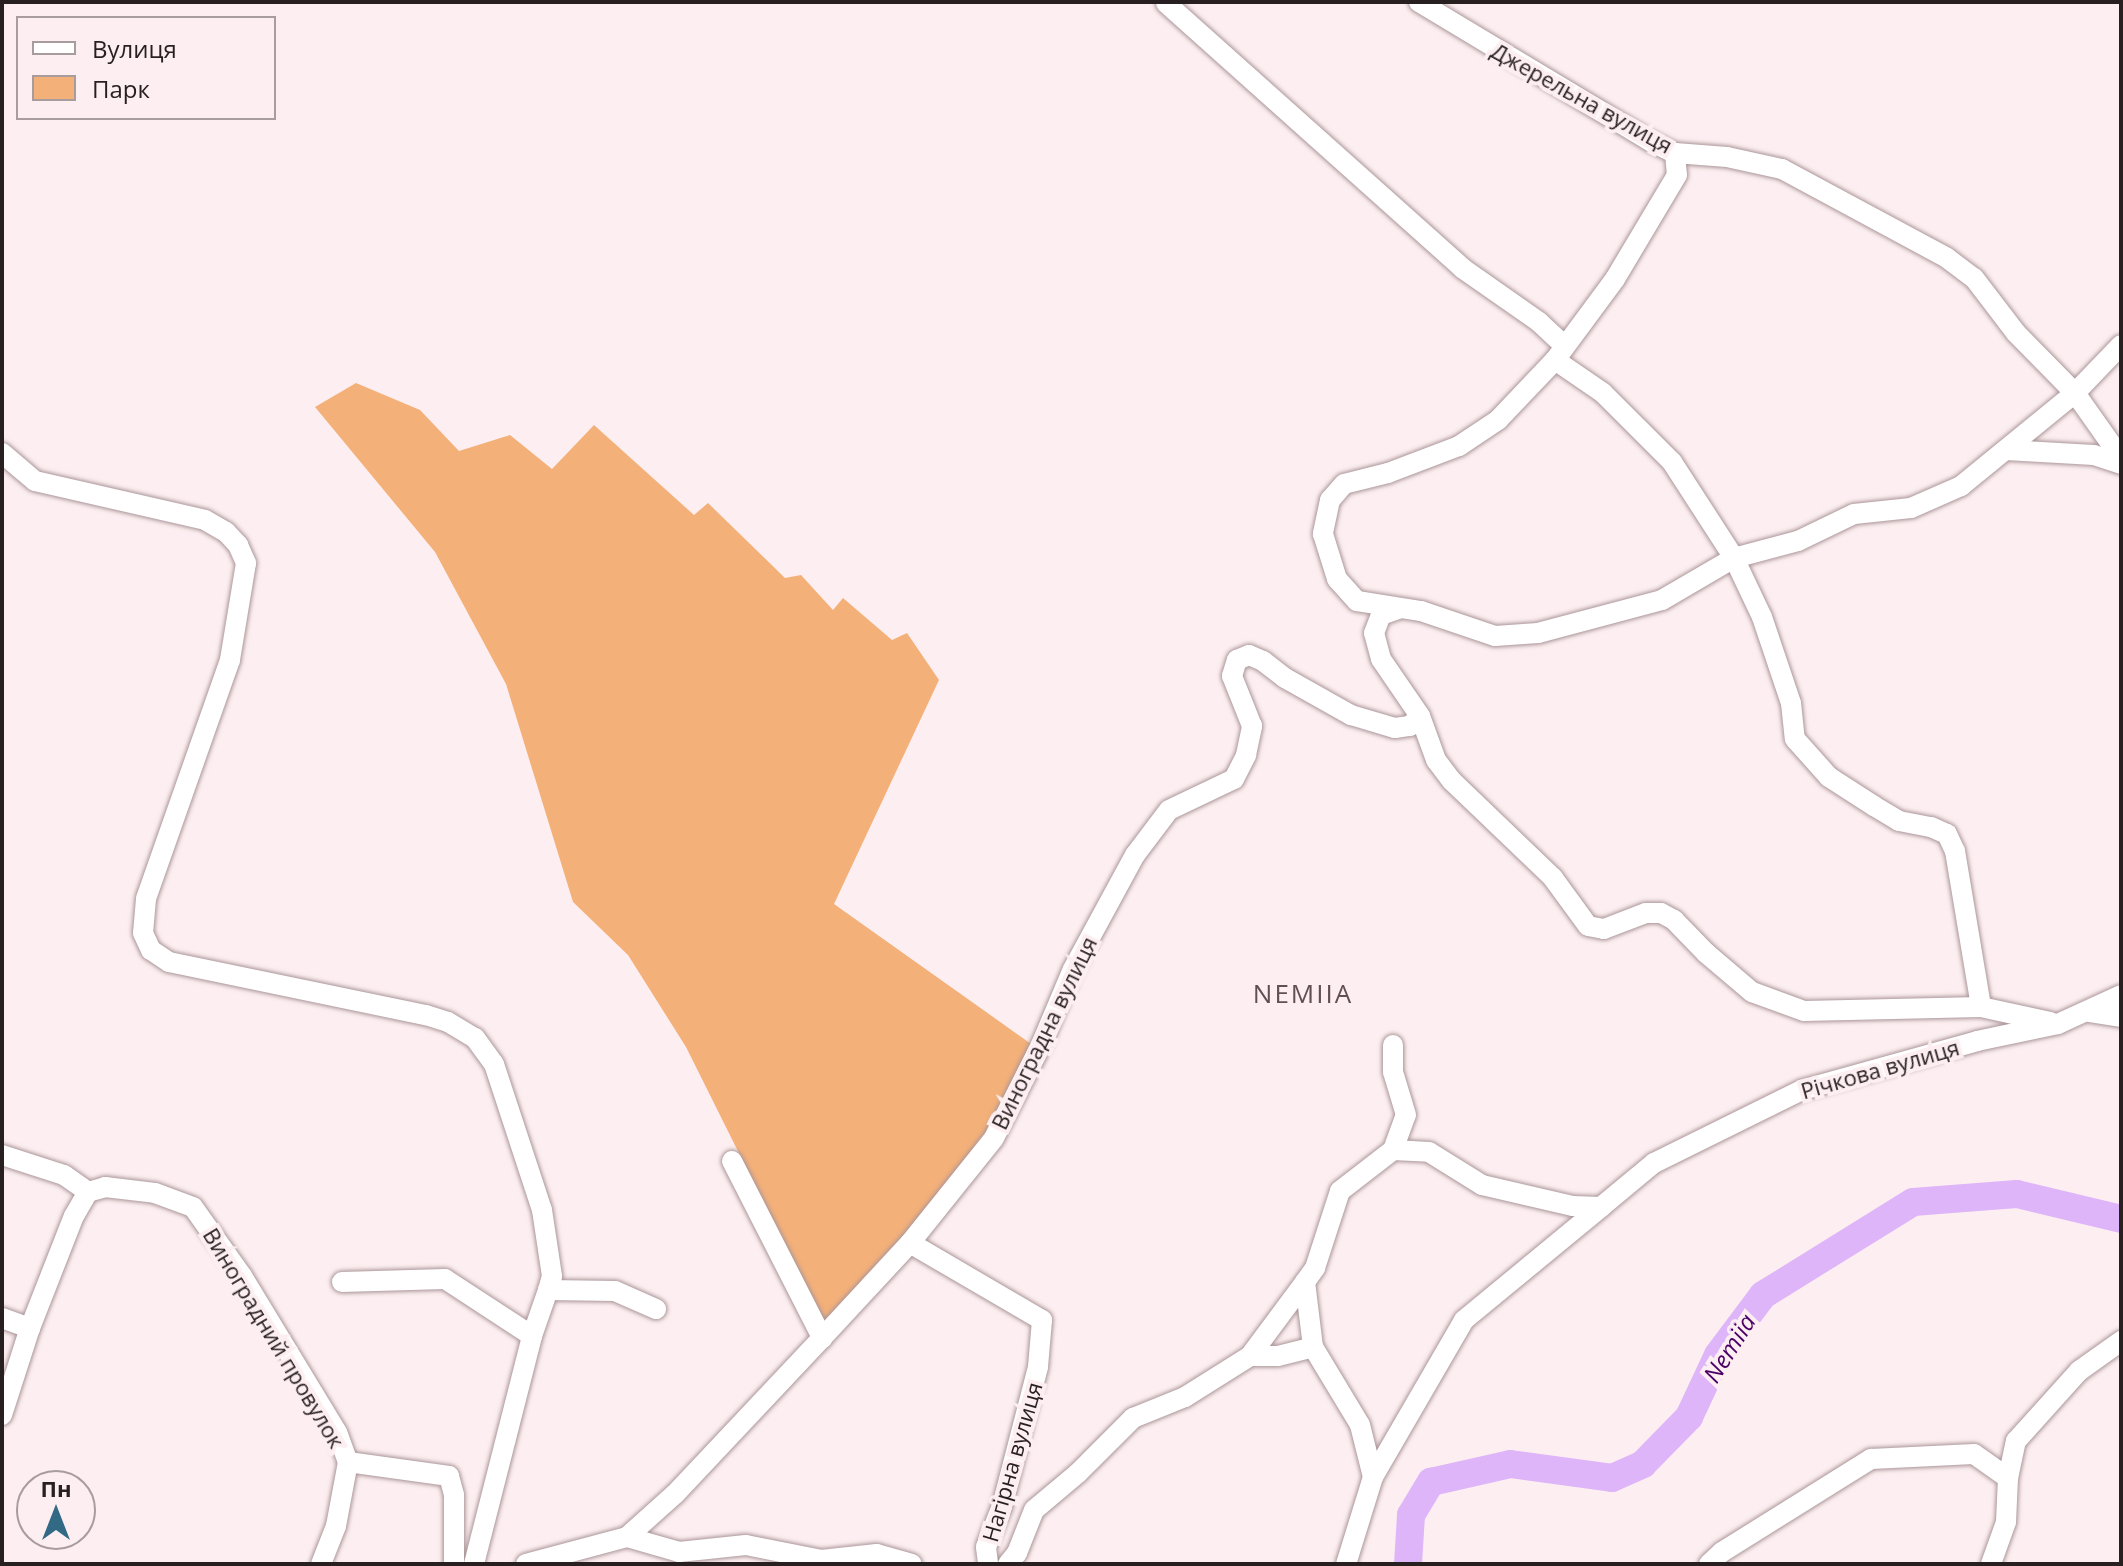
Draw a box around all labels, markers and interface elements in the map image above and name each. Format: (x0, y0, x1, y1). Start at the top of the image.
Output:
legend (16, 16, 276, 120)
text: Вулиця (92, 32, 177, 65)
street label: Джерельна вулиця (1487, 37, 1677, 159)
text: Парк (92, 72, 150, 105)
street label: Виноградна вулиця (986, 932, 1102, 1134)
district label: NEMIIA (1253, 978, 1353, 1010)
street label: Річкова вулиця (1798, 1034, 1962, 1104)
street label: Виноградний провулок (198, 1223, 350, 1453)
water label: Nemiia (1697, 1308, 1761, 1388)
street label: Нагірна вулиця (977, 1379, 1047, 1545)
north arrow (16, 1470, 96, 1550)
text: Пн (41, 1473, 71, 1503)

